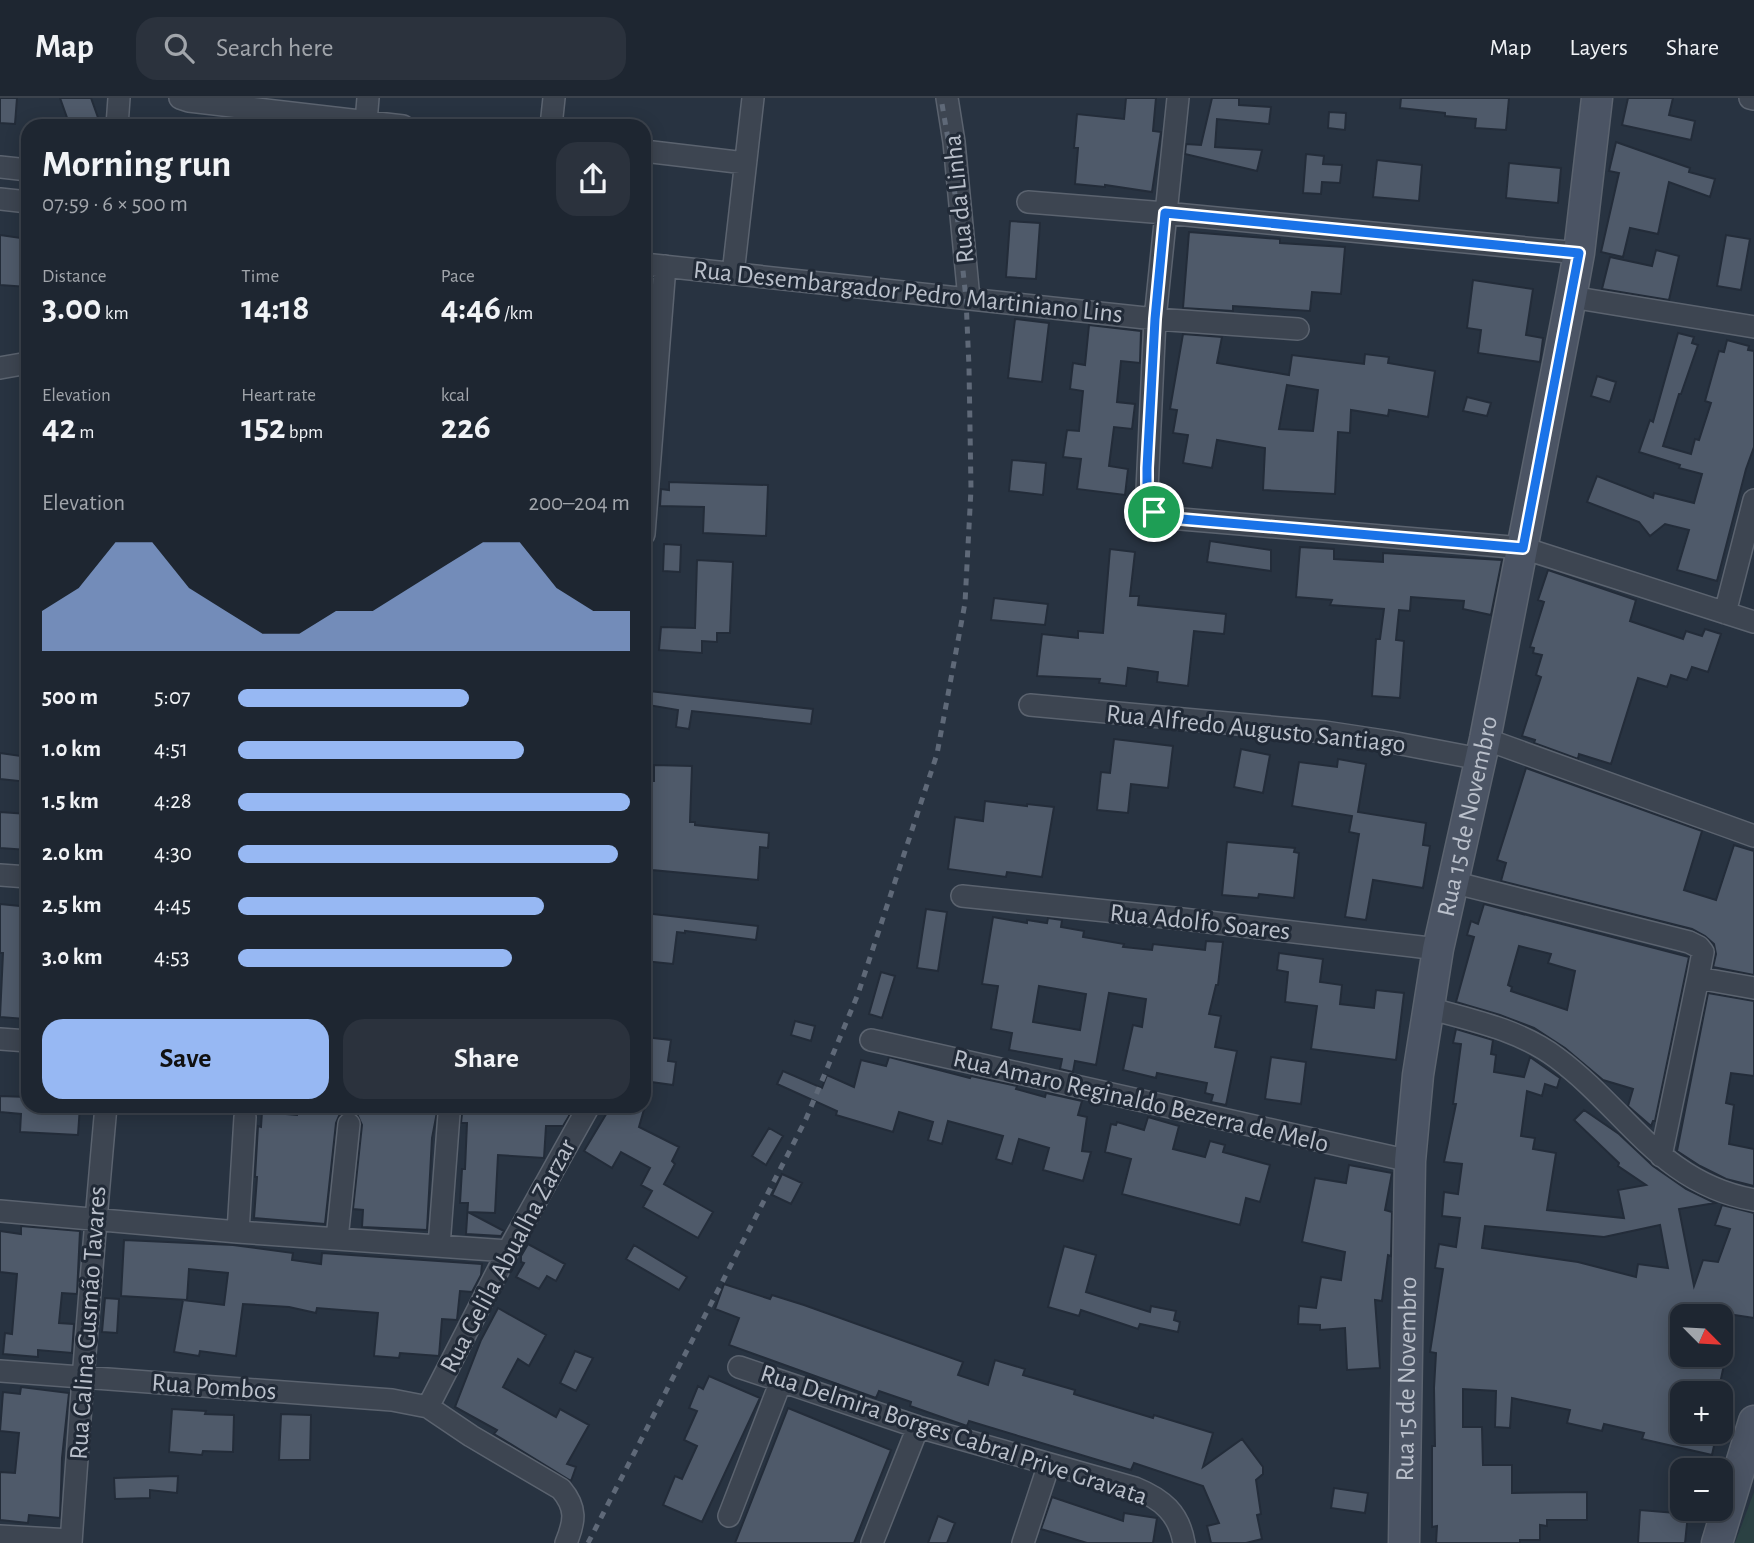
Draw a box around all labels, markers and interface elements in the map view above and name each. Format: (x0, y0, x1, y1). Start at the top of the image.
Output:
search box (136, 17, 626, 80)
icon: search (160, 29, 198, 67)
text: Map (35, 31, 94, 64)
text: Search here (216, 35, 334, 61)
text: Map (1489, 36, 1531, 60)
text: Layers (1569, 36, 1628, 60)
text: Share (1666, 36, 1719, 60)
street label: Rua da Linha (939, 133, 979, 265)
button: share (556, 142, 630, 216)
text: Morning run (42, 146, 231, 184)
text: 07:59 · 6 × 500 m (42, 193, 188, 216)
street label: Rua Desembargador Pedro Martiniano Lins (692, 257, 1124, 327)
text: Distance (42, 267, 106, 286)
text: Time (241, 267, 279, 286)
text: Pace (441, 267, 475, 286)
text: 3.00 (42, 291, 102, 326)
text: 14:18 (241, 291, 309, 326)
text: 4:46 (441, 291, 501, 326)
text: km (102, 304, 129, 323)
text: /km (501, 304, 533, 323)
text: Elevation (42, 386, 111, 405)
text: Heart rate (241, 386, 316, 405)
text: kcal (441, 386, 470, 405)
text: 42 (42, 410, 76, 445)
text: 152 (241, 410, 286, 445)
text: 226 (441, 410, 491, 445)
text: m (76, 423, 94, 442)
text: bpm (286, 423, 323, 442)
pin (1124, 482, 1184, 542)
text: Elevation (42, 492, 125, 515)
text: 200–204 m (528, 492, 630, 515)
icon: arrive (1135, 493, 1173, 531)
text: 500 m (42, 686, 98, 709)
text: 5:07 (154, 686, 191, 709)
street label: Rua Alfredo Augusto Santiago (1105, 700, 1407, 758)
street label: Rua 15 de Novembro (1433, 714, 1502, 919)
text: 1.0 km (42, 738, 101, 761)
text: 4:51 (154, 738, 188, 761)
text: 1.5 km (42, 790, 99, 813)
text: 4:28 (154, 790, 192, 813)
text: 2.0 km (42, 842, 104, 865)
text: 4:30 (154, 842, 192, 865)
text: 2.5 km (42, 894, 101, 917)
text: 4:45 (154, 894, 191, 917)
street label: Rua Adolfo Soares (1108, 900, 1292, 944)
text: 3.0 km (42, 946, 103, 969)
text: 4:53 (154, 946, 189, 969)
button: Save (42, 1019, 329, 1099)
button: Share (343, 1019, 630, 1099)
street label: Rua Amaro Reginaldo Bezerra de Melo (951, 1045, 1331, 1157)
street label: Rua Gelila Abualha Zarzar (435, 1134, 581, 1377)
street label: Rua Calina Gusmão Tavares (65, 1185, 111, 1461)
street label: Rua 15 de Novembro (1392, 1276, 1421, 1482)
north arrow (1670, 1304, 1732, 1367)
map controls (1670, 1304, 1733, 1521)
street label: Rua Delmira Borges Cabral Prive Gravata (757, 1360, 1151, 1510)
street label: Rua Pombos (151, 1370, 277, 1404)
button: + (1670, 1381, 1733, 1444)
button: − (1670, 1458, 1733, 1521)

